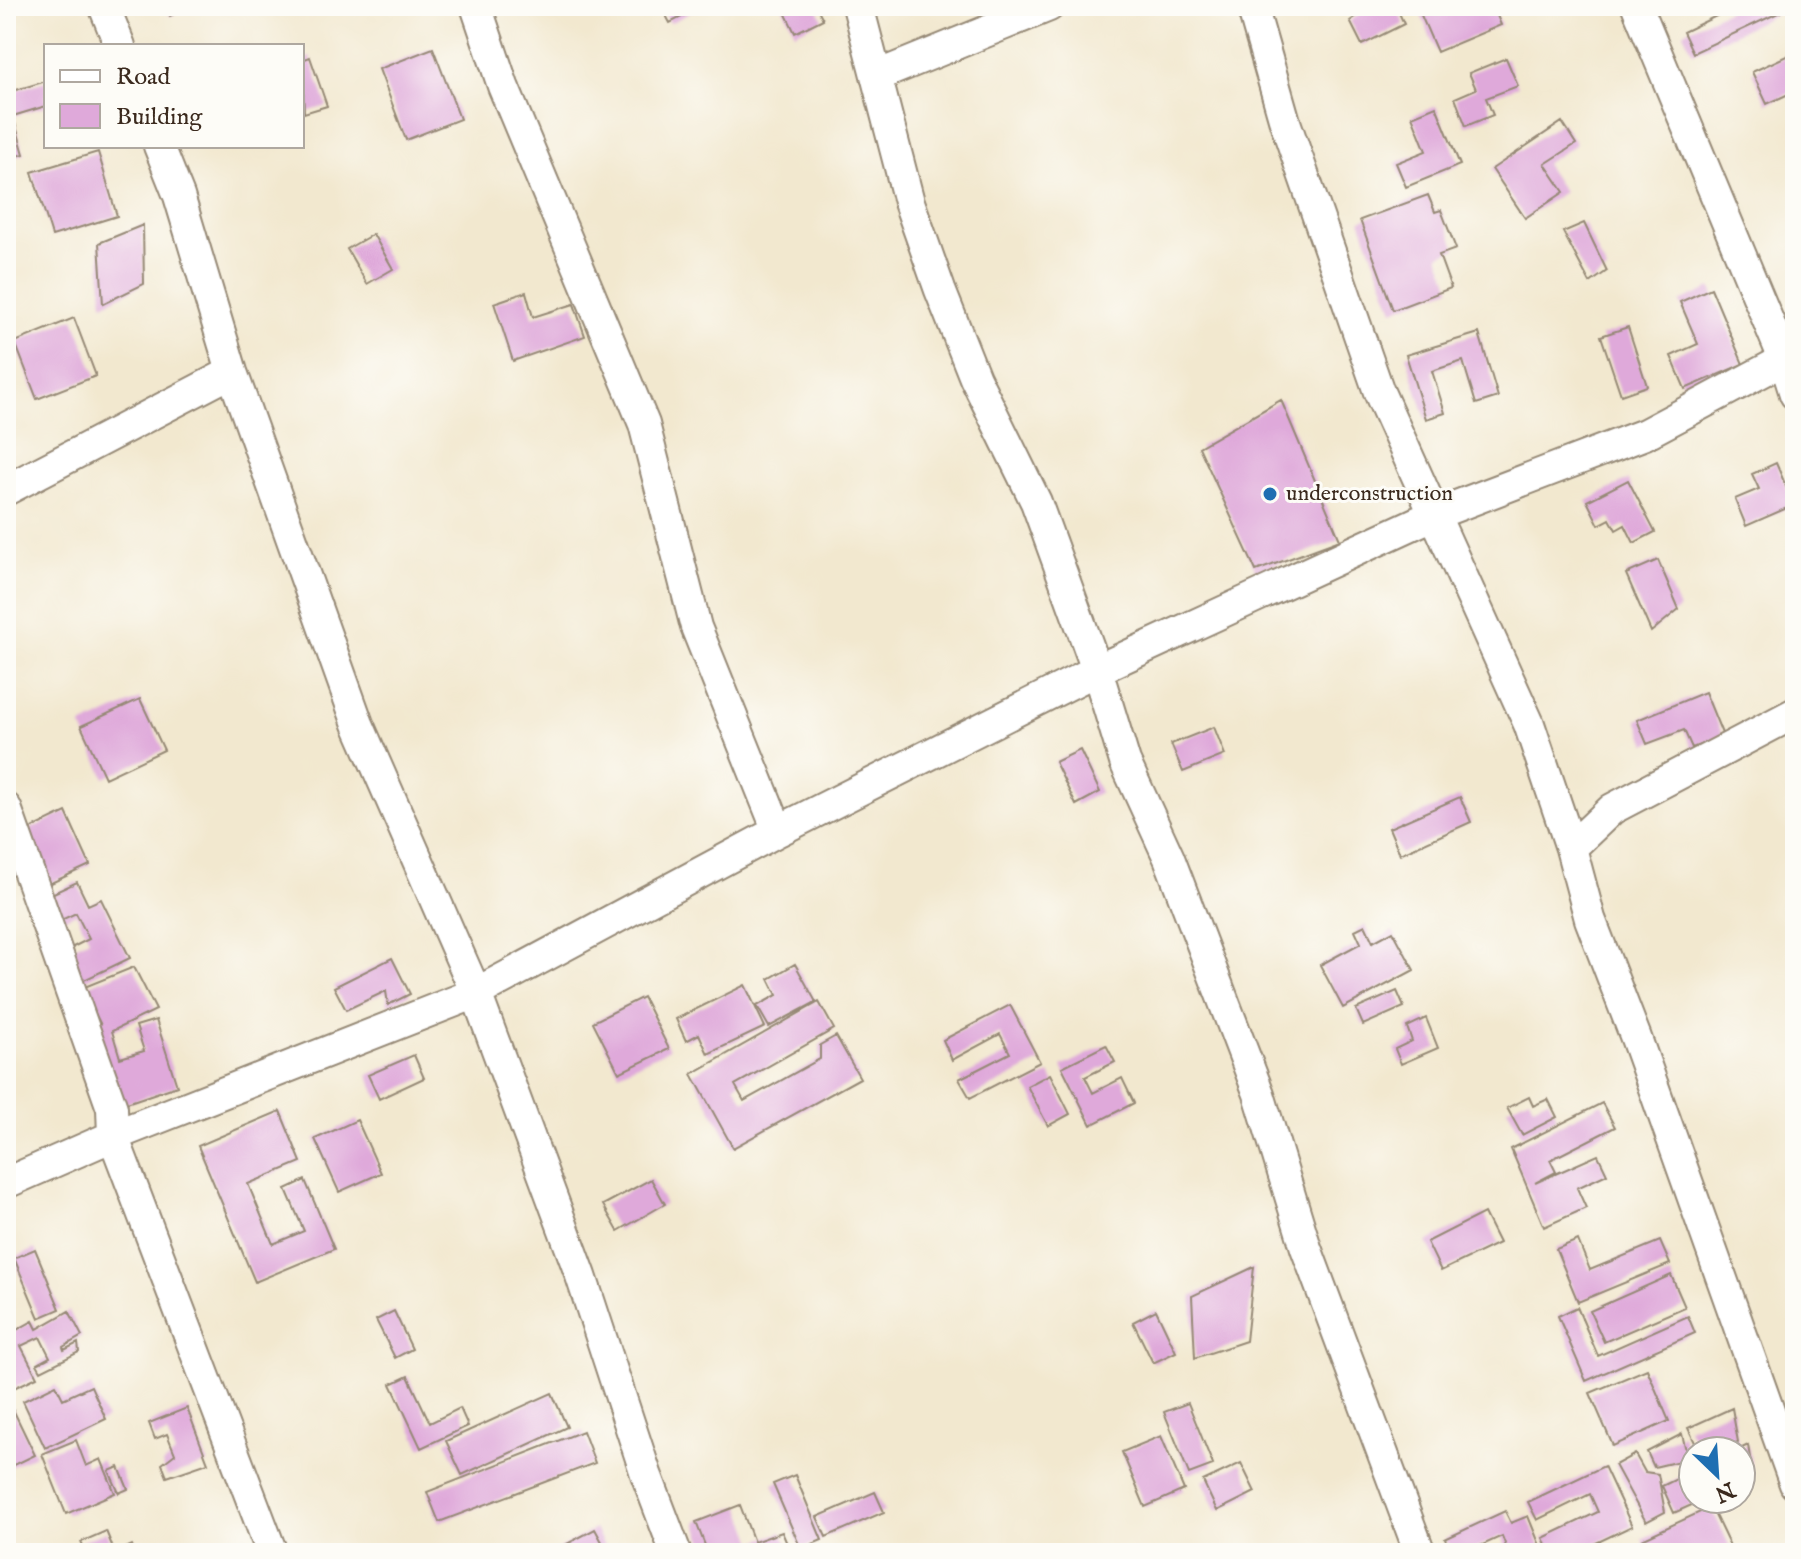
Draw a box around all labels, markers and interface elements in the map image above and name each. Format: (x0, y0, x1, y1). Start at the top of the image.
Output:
legend (44, 44, 304, 148)
text: Road (116, 62, 170, 93)
text: Building (116, 102, 203, 133)
place label: underconstruction (1286, 480, 1453, 508)
marker: underconstruction (1261, 485, 1279, 503)
north arrow (1677, 1435, 1757, 1515)
text: N (1710, 1474, 1740, 1508)

